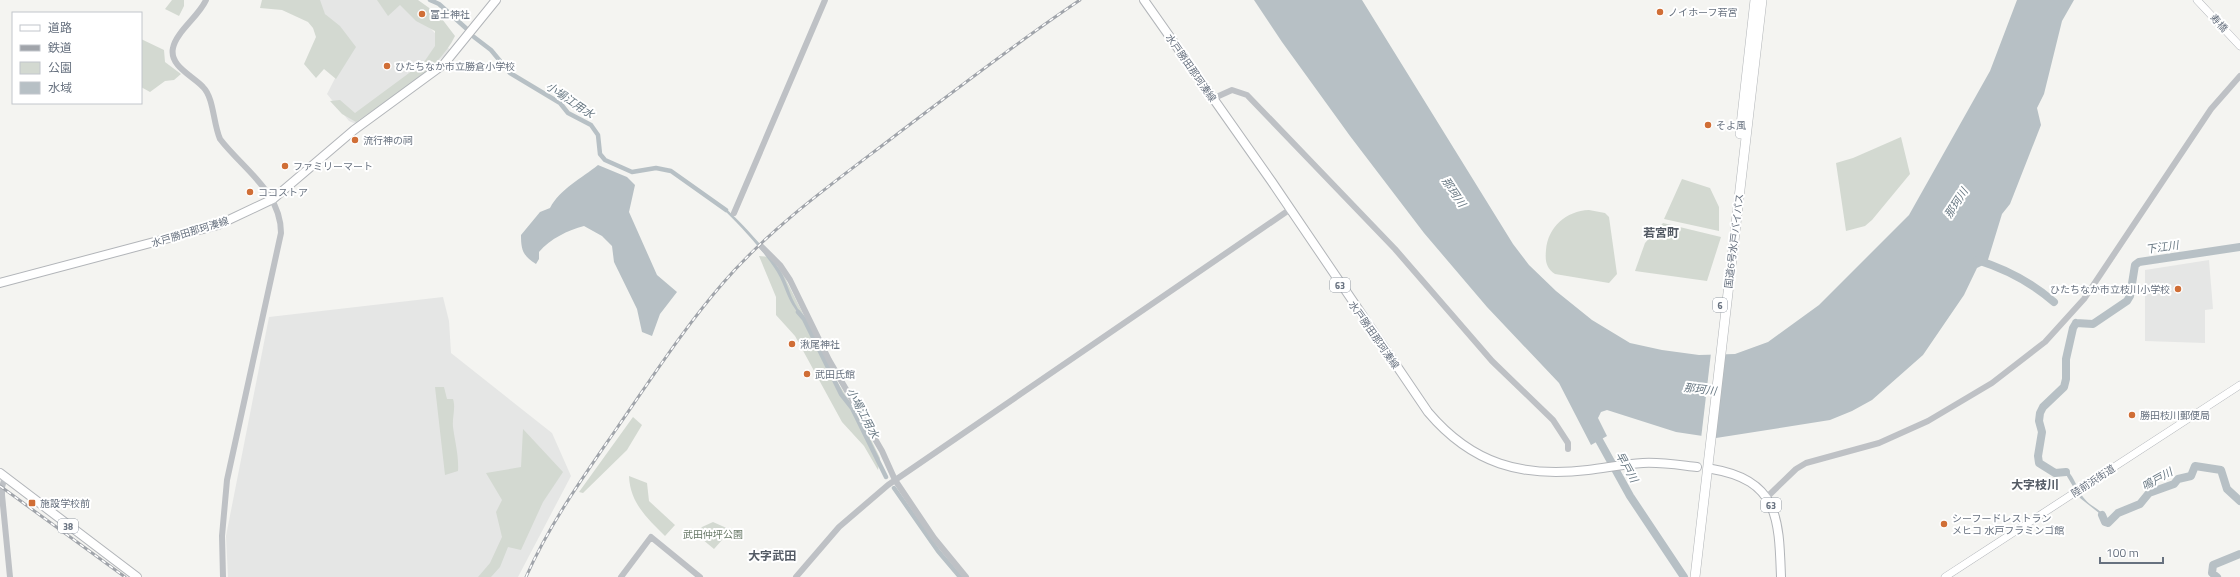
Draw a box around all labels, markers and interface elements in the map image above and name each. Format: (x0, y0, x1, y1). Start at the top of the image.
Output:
place label: ノイホーフ若宮 (1668, 5, 1737, 20)
place label: 富士神社 (430, 7, 470, 22)
marker: ノイホーフ若宮 (1655, 7, 1665, 17)
marker: 富士神社 (417, 9, 427, 19)
street label: 寿橋 (2207, 11, 2231, 35)
legend (12, 12, 142, 104)
text: 道路 (48, 18, 72, 37)
street label: 水戸勝田那珂湊線 (1162, 31, 1220, 105)
text: 鉄道 (48, 38, 72, 57)
text: 公園 (48, 58, 72, 77)
place label: ひたちなか市立勝倉小学校 (395, 59, 515, 74)
marker: ひたちなか市立勝倉小学校 (382, 61, 392, 71)
text: 水域 (48, 78, 72, 97)
water label: 小場江用水 (543, 78, 598, 123)
place label: そよ風 (1716, 118, 1746, 133)
marker: そよ風 (1703, 120, 1713, 130)
place label: 流行神の祠 (363, 133, 413, 148)
marker: 流行神の祠 (350, 135, 360, 145)
place label: ファミリーマート (293, 159, 373, 174)
marker: ファミリーマート (280, 161, 290, 171)
water label: 那珂川 (1438, 174, 1470, 211)
water label: 那珂川 (1940, 184, 1972, 221)
place label: ココストア (258, 185, 308, 200)
marker: ココストア (245, 187, 255, 197)
street label: 国道6号水戸バイパス (1721, 193, 1747, 289)
street label: 水戸勝田那珂湊線 (150, 213, 230, 251)
district label: 若宮町 (1643, 223, 1679, 242)
water label: 下江川 (2145, 237, 2180, 257)
road number: 63 (1330, 278, 1350, 292)
place label: ひたちなか市立枝川小学校 (2050, 282, 2170, 297)
marker: ひたちなか市立枝川小学校 (2173, 284, 2183, 294)
street label: 水戸勝田那珂湊線 (1345, 298, 1403, 372)
road number: 6 (1713, 298, 1727, 312)
place label: 湫尾神社 (800, 337, 840, 352)
marker: 湫尾神社 (787, 339, 797, 349)
place label: 武田氏館 (815, 367, 855, 382)
marker: 武田氏館 (802, 369, 812, 379)
water label: 那珂川 (1683, 379, 1718, 399)
water label: 小場江用水 (843, 385, 883, 442)
place label: 勝田枝川郵便局 (2140, 408, 2210, 423)
marker: 勝田枝川郵便局 (2127, 410, 2137, 420)
water label: 早戸川 (1612, 449, 1642, 486)
street label: 陸前浜街道 (2068, 461, 2118, 501)
water label: 鳴戸川 (2139, 464, 2176, 494)
district label: 大字枝川 (2011, 475, 2059, 494)
place label: 施設学校前 (40, 496, 90, 511)
marker: 施設学校前 (27, 498, 37, 508)
road number: 63 (1761, 498, 1781, 512)
place label: シーフードレストラン メヒコ 水戸フラミンゴ館 (1952, 511, 2064, 538)
road number: 38 (58, 519, 78, 533)
marker: シーフードレストラン メヒコ 水戸フラミンゴ館 (1939, 519, 1949, 529)
park label: 武田仲坪公園 (683, 527, 743, 542)
scale bar (2100, 539, 2163, 565)
text: 100 m (2106, 543, 2139, 562)
district label: 大字武田 (748, 546, 796, 565)

